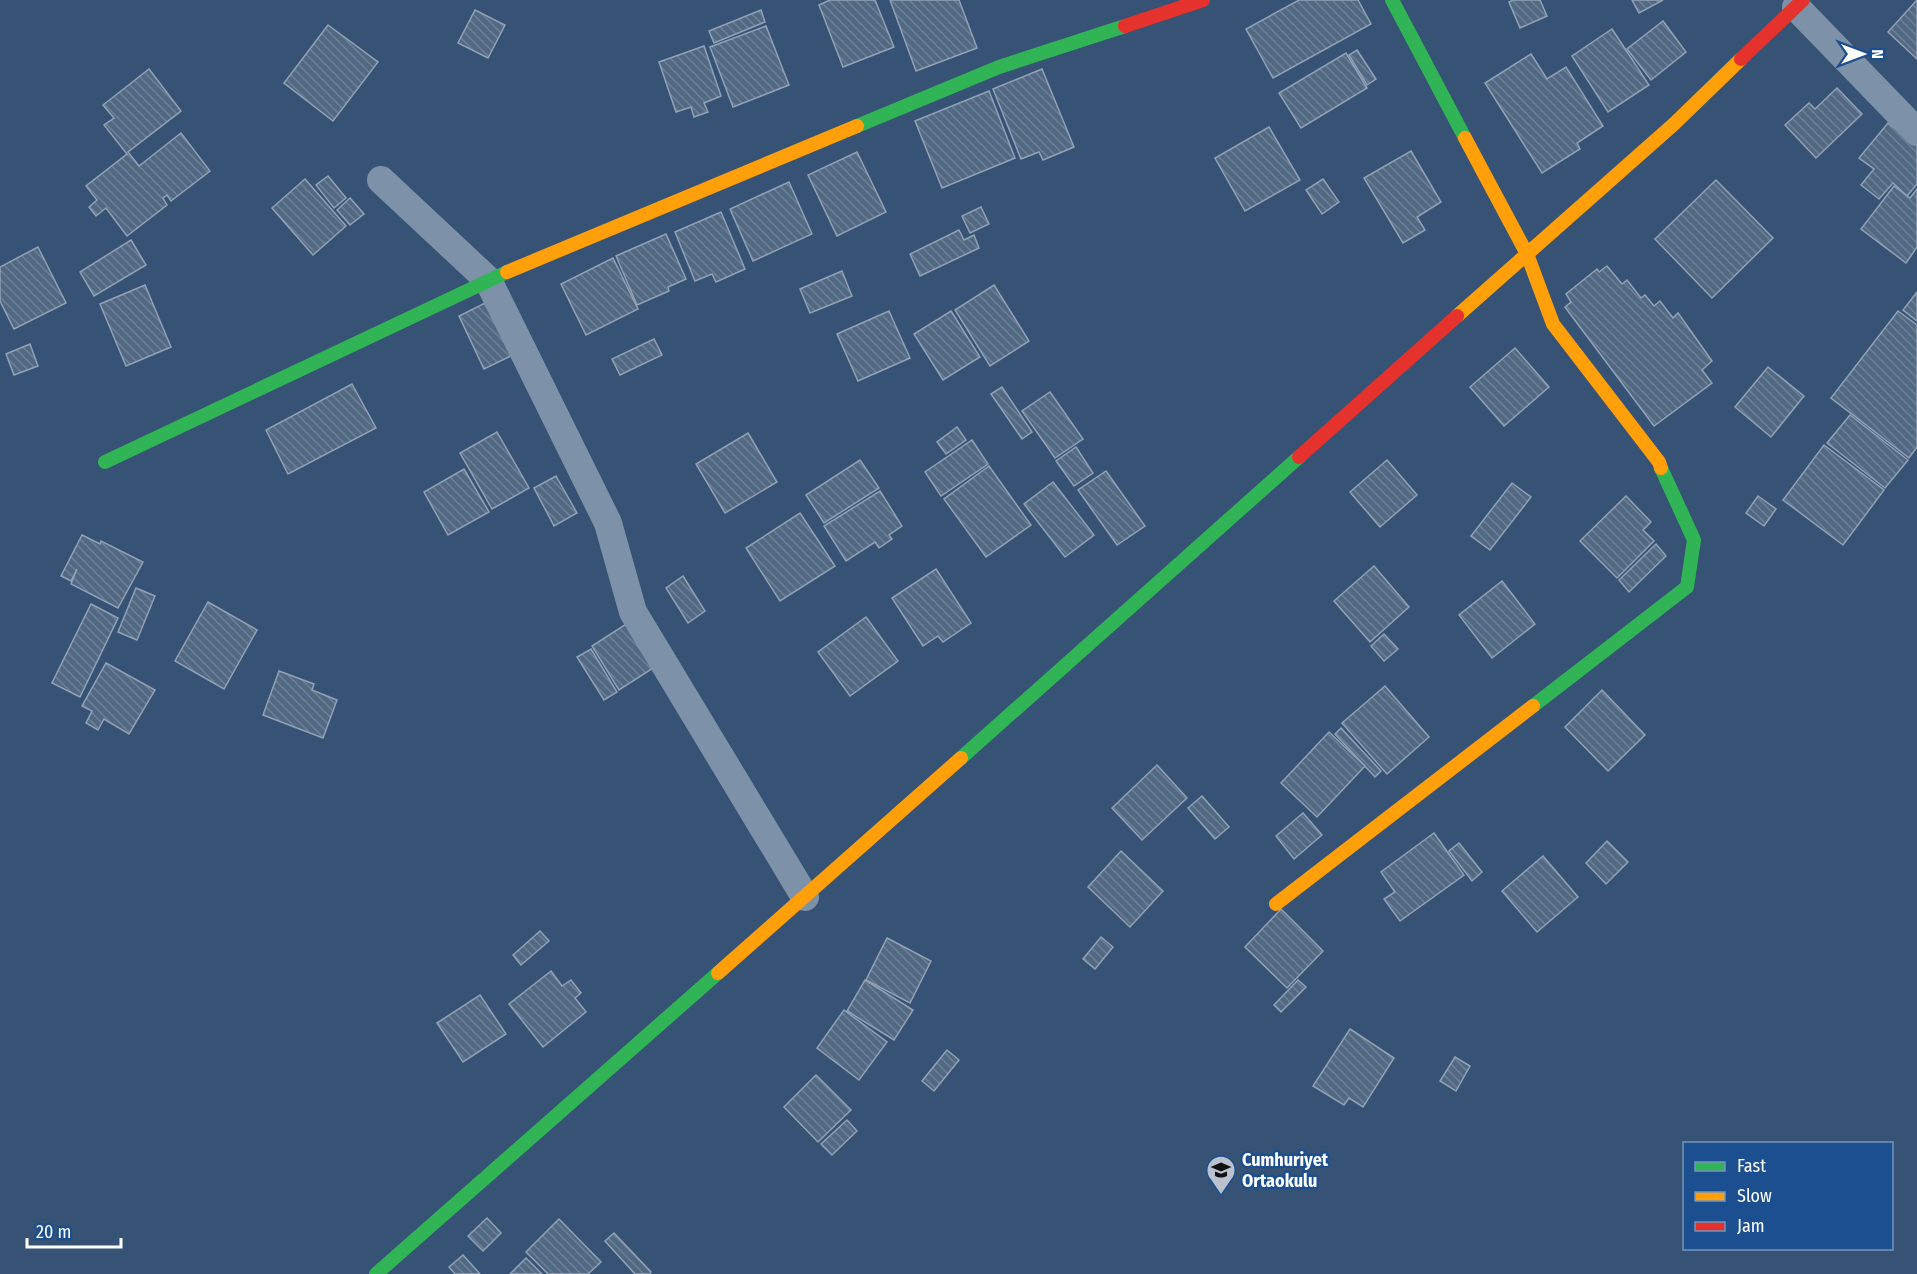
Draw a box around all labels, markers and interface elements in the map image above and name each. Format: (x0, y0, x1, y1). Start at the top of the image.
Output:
north arrow (1833, 24, 1893, 84)
text: N (1868, 49, 1887, 59)
legend (1683, 1142, 1893, 1250)
place label: Cumhuriyet Ortaokulu (1242, 1149, 1329, 1192)
school or university icon: Cumhuriyet Ortaokulu (1205, 1154, 1237, 1196)
text: Fast (1737, 1155, 1766, 1177)
text: Slow (1737, 1185, 1772, 1207)
scale bar (27, 1211, 122, 1249)
text: Jam (1737, 1215, 1765, 1237)
text: 20 m (36, 1221, 71, 1243)

